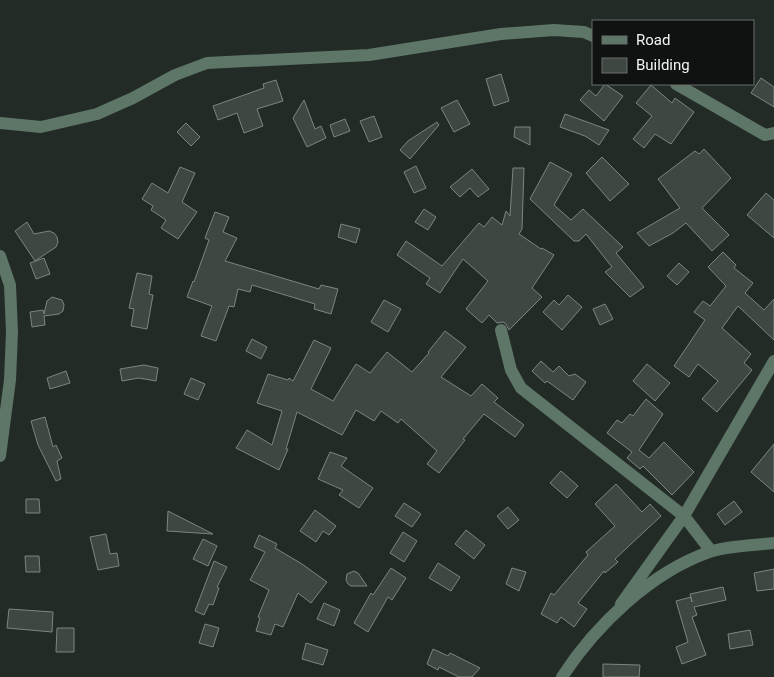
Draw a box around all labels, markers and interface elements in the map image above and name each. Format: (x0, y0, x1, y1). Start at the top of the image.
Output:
legend (592, 20, 754, 85)
text: Road (636, 31, 670, 49)
text: Building (636, 56, 690, 74)

